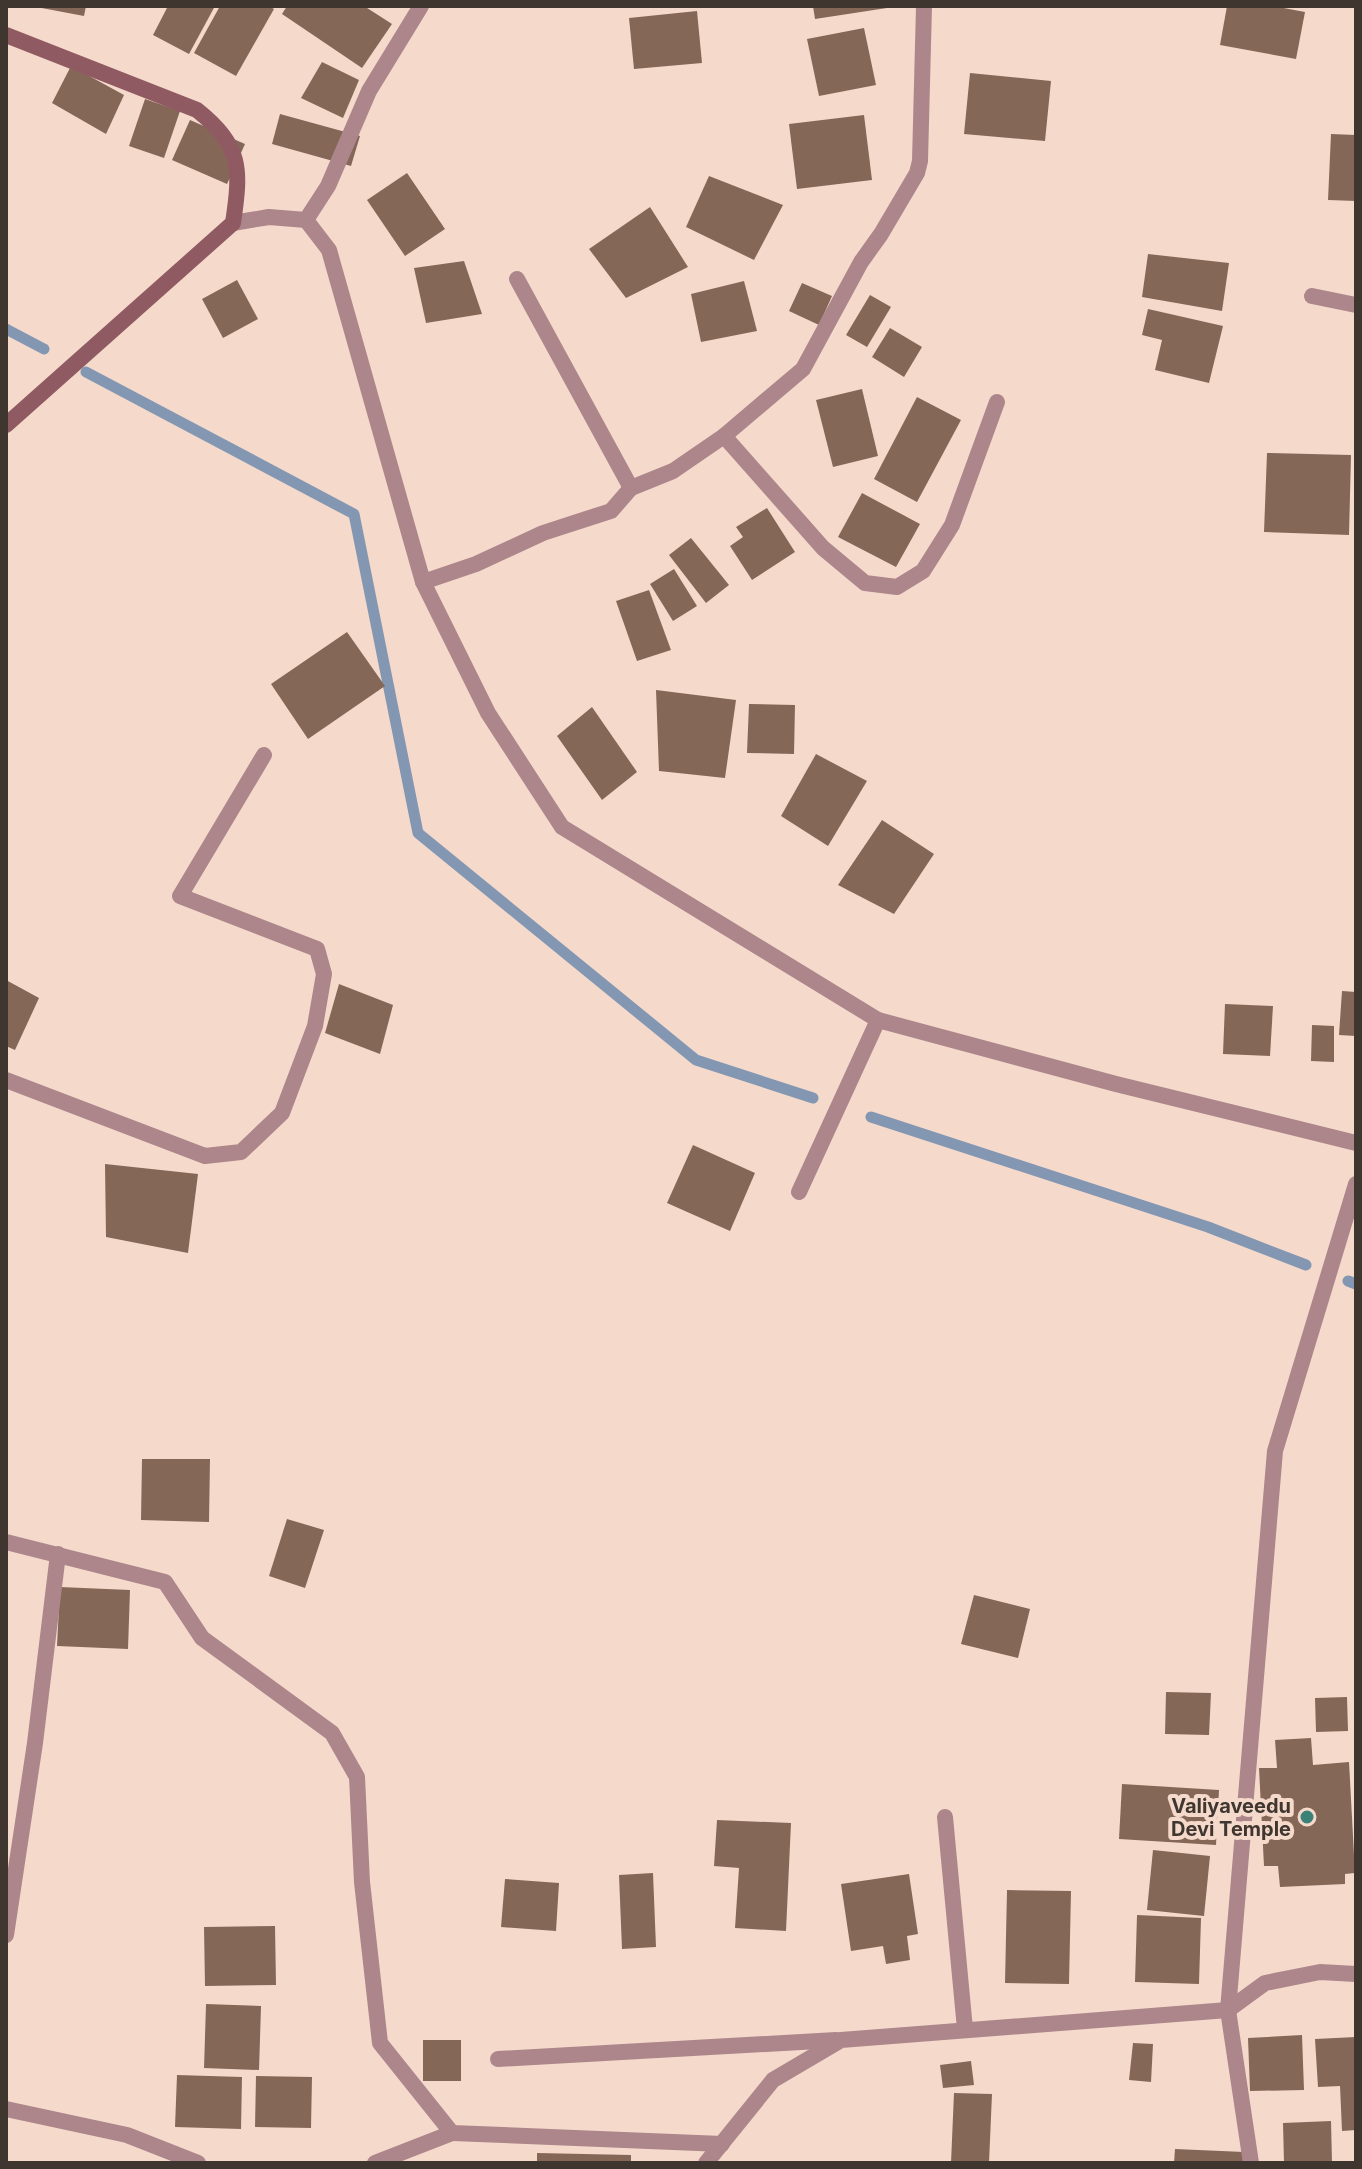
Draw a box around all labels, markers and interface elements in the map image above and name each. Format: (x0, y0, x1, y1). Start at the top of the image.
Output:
place label: Valiyaveedu Devi Temple (1171, 1794, 1291, 1841)
marker: Valiyaveedu Devi Temple (1298, 1808, 1316, 1826)

